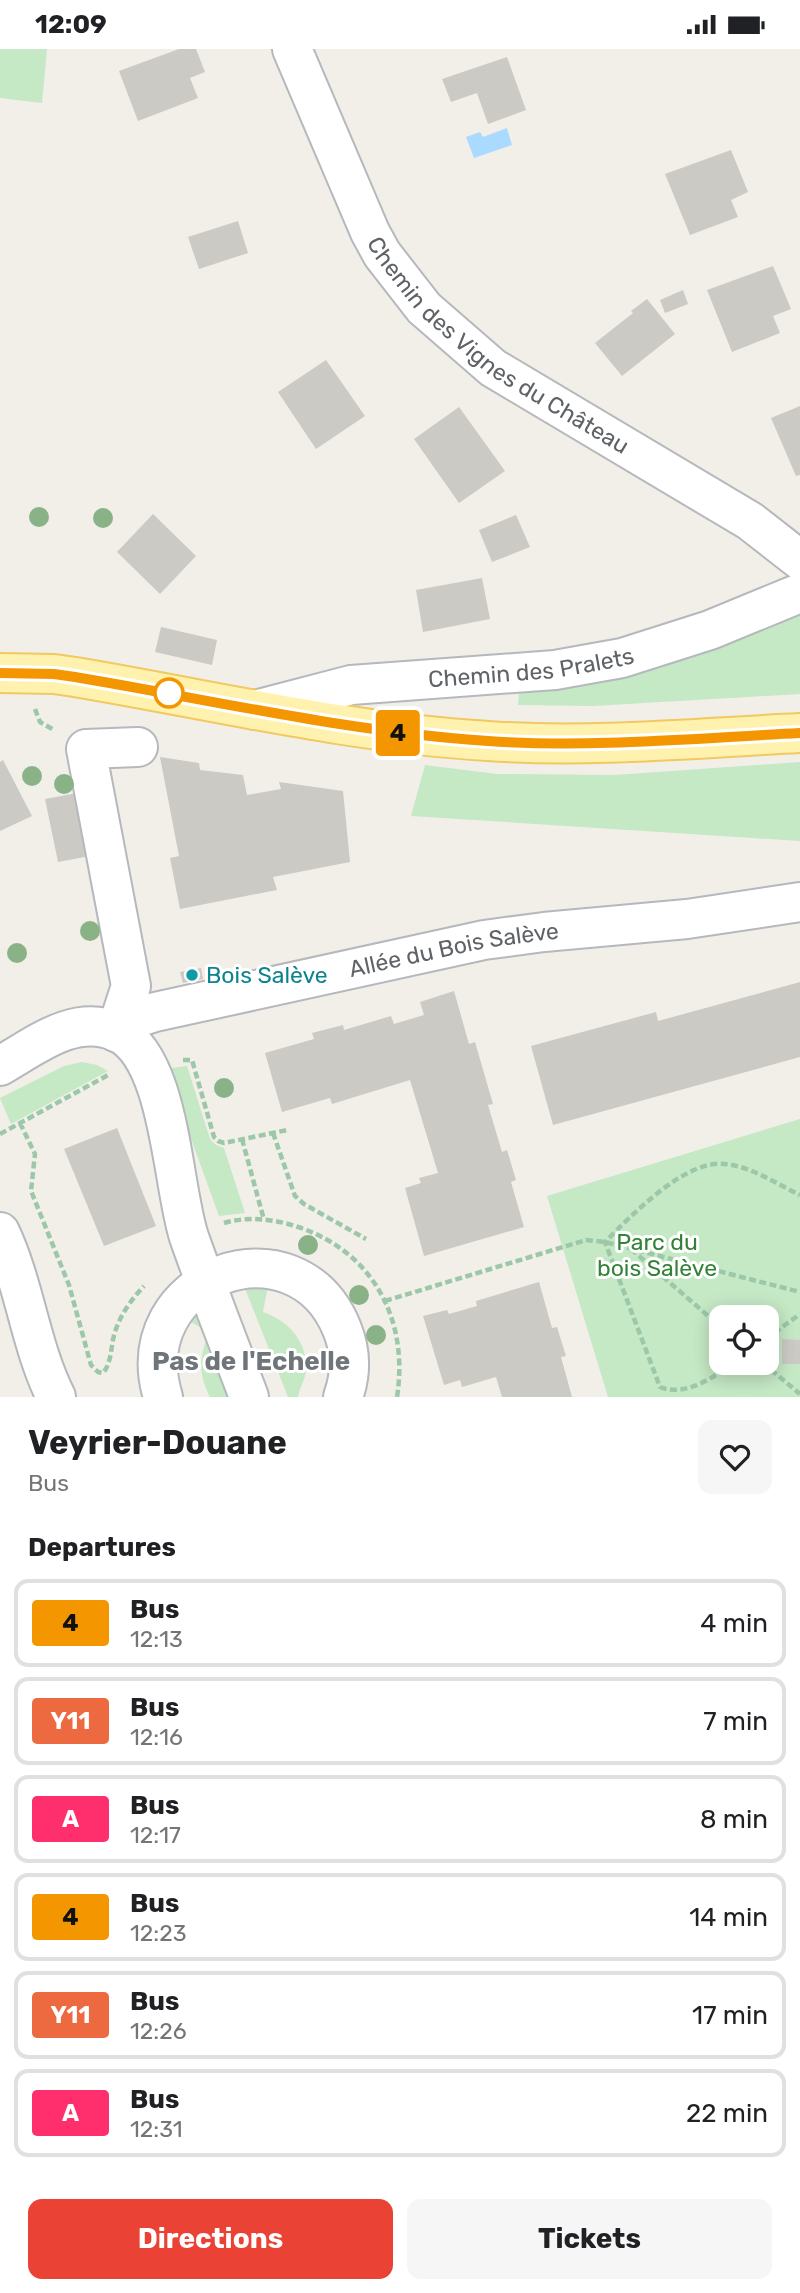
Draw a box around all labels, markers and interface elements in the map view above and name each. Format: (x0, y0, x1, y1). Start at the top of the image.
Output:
text: 12:09 (35, 9, 107, 40)
street label: Chemin des Vignes du Château (361, 232, 634, 460)
street label: Chemin des Pralets (427, 641, 637, 693)
unlabelled marker (154, 678, 184, 708)
line badge: 4 (375, 710, 421, 756)
text: 4 (390, 719, 406, 747)
street label: Allée du Bois Salève (346, 917, 560, 983)
place label: Bois Salève (206, 961, 328, 989)
marker: Bois Salève (184, 967, 200, 983)
park label: Parc du bois Salève (597, 1228, 717, 1282)
map controls (709, 1305, 779, 1375)
button: locate (709, 1305, 779, 1375)
district label: Pas de l'Echelle (152, 1346, 350, 1377)
button: heart (698, 1420, 772, 1494)
text: Veyrier-Douane (28, 1423, 287, 1462)
text: Bus (28, 1469, 69, 1497)
text: Departures (28, 1532, 176, 1563)
text: Bus (130, 1594, 179, 1625)
text: 4 min (700, 1608, 768, 1639)
text: 4 (62, 1609, 79, 1637)
text: 12:13 (130, 1625, 183, 1653)
text: Bus (130, 1692, 179, 1723)
text: 7 min (703, 1706, 768, 1737)
text: Y11 (51, 1707, 90, 1735)
text: 12:16 (130, 1723, 183, 1751)
text: Bus (130, 1790, 179, 1821)
text: 8 min (700, 1804, 768, 1835)
text: A (62, 1805, 79, 1833)
text: 12:17 (130, 1821, 181, 1849)
text: Bus (130, 1888, 179, 1919)
text: 14 min (689, 1902, 768, 1933)
text: 4 (62, 1903, 79, 1931)
text: 12:23 (130, 1919, 187, 1947)
text: Bus (130, 1986, 179, 2017)
text: 17 min (692, 2000, 768, 2031)
text: Y11 (51, 2001, 90, 2029)
text: 12:26 (130, 2017, 187, 2045)
text: Bus (130, 2084, 179, 2115)
text: 22 min (686, 2098, 768, 2129)
text: A (62, 2099, 79, 2127)
text: 12:31 (130, 2115, 182, 2143)
button: Directions (28, 2199, 393, 2279)
button: Tickets (407, 2199, 772, 2279)

